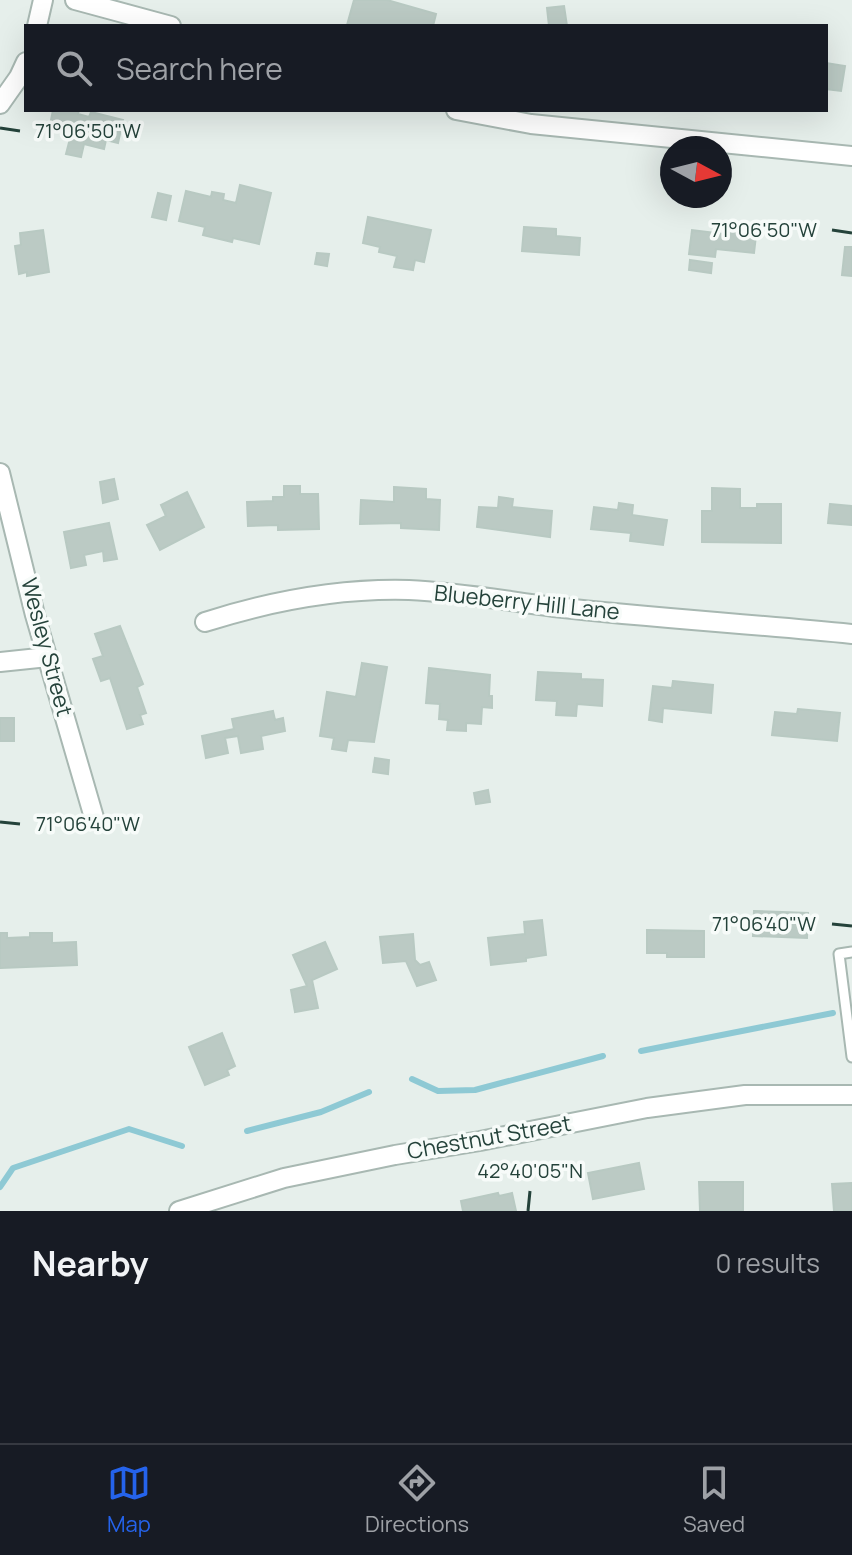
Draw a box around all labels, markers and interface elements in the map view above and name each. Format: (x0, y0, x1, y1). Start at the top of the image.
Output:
search box (24, 24, 828, 112)
icon: search (52, 46, 96, 90)
text: Search here (116, 48, 283, 89)
text: 71°06'50"W (35, 117, 141, 144)
north arrow (660, 136, 732, 208)
text: 71°06'50"W (711, 216, 817, 243)
street label: Wesley Street (14, 574, 80, 720)
street label: Blueberry Hill Lane (433, 577, 621, 627)
text: 71°06'40"W (36, 810, 140, 837)
text: 71°06'40"W (712, 910, 816, 937)
street label: Chestnut Street (405, 1108, 574, 1166)
text: 42°40'05"N (477, 1157, 583, 1184)
text: Nearby (32, 1240, 148, 1286)
text: 0 results (715, 1245, 820, 1281)
tab: Map (107, 1461, 151, 1539)
tab: Directions (365, 1461, 469, 1539)
tab: Saved (683, 1461, 745, 1539)

